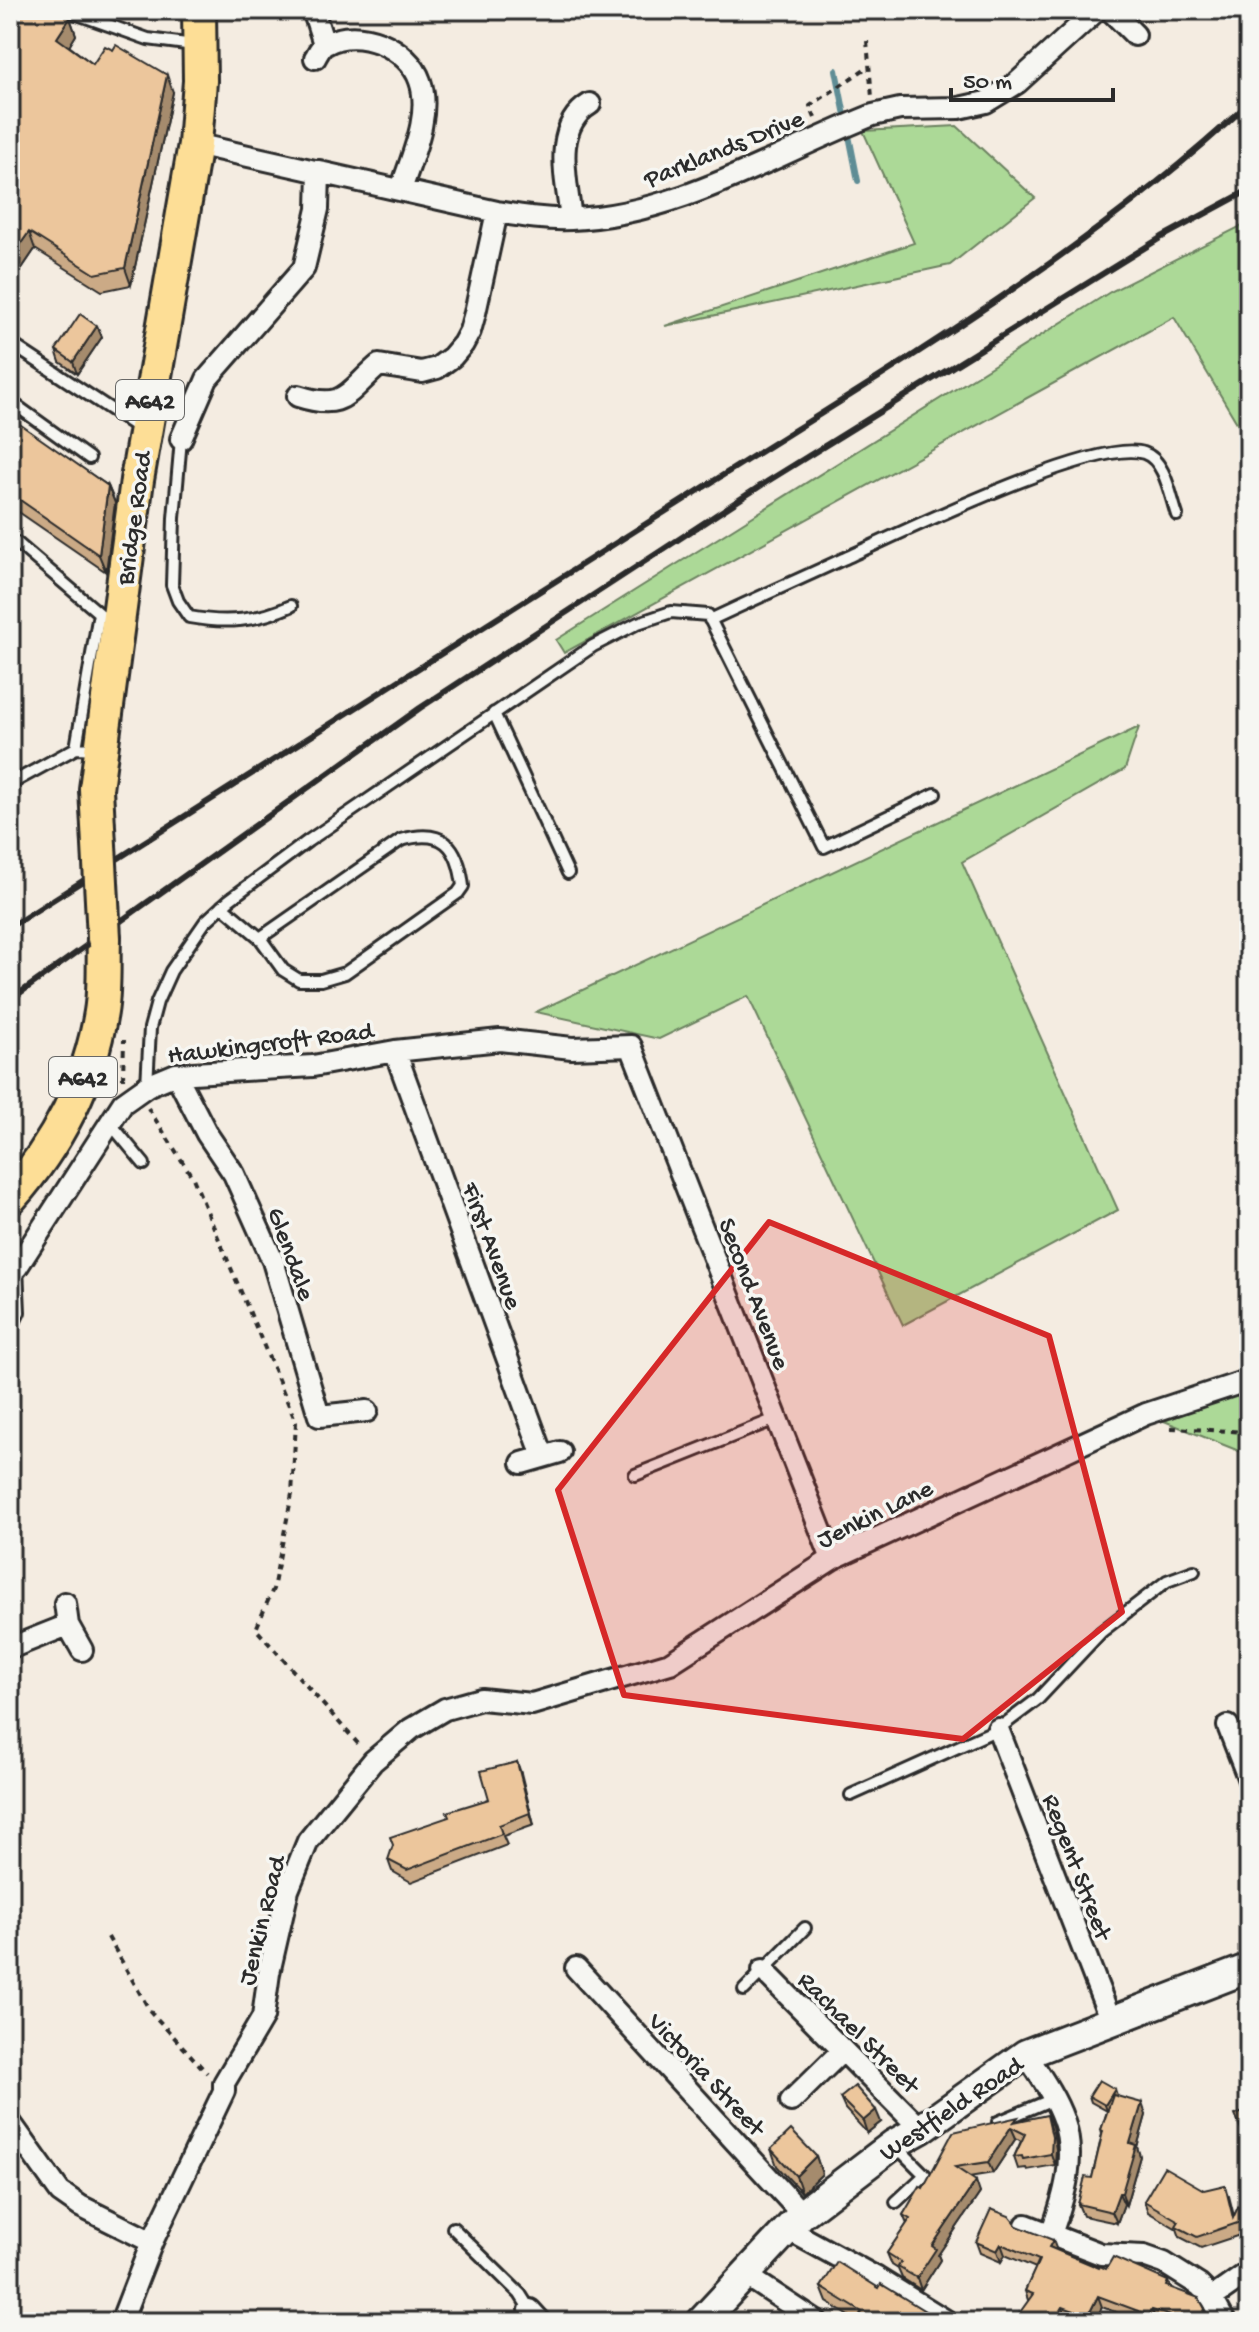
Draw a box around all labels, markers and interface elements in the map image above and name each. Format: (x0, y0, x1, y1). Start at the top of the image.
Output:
scale bar (951, 52, 1113, 102)
text: 50 m (963, 69, 1012, 98)
street label: Parklands Drive (639, 105, 810, 198)
road number: A642 (116, 380, 184, 420)
street label: Bridge Road (112, 448, 161, 588)
street label: Hawkingcroft Road (166, 1017, 377, 1073)
road number: A642 (49, 1057, 117, 1097)
street label: First Avenue (452, 1178, 527, 1315)
street label: Glendale (258, 1204, 320, 1306)
street label: Second Avenue (709, 1214, 795, 1375)
street label: Jenkin Lane (813, 1474, 939, 1557)
street label: Regent Street (1033, 1790, 1118, 1947)
street label: Jenkin Road (233, 1852, 296, 1989)
street label: Rachael Street (789, 1967, 926, 2103)
street label: Victoria Street (639, 2007, 771, 2146)
street label: Westfield Road (875, 2050, 1032, 2170)

